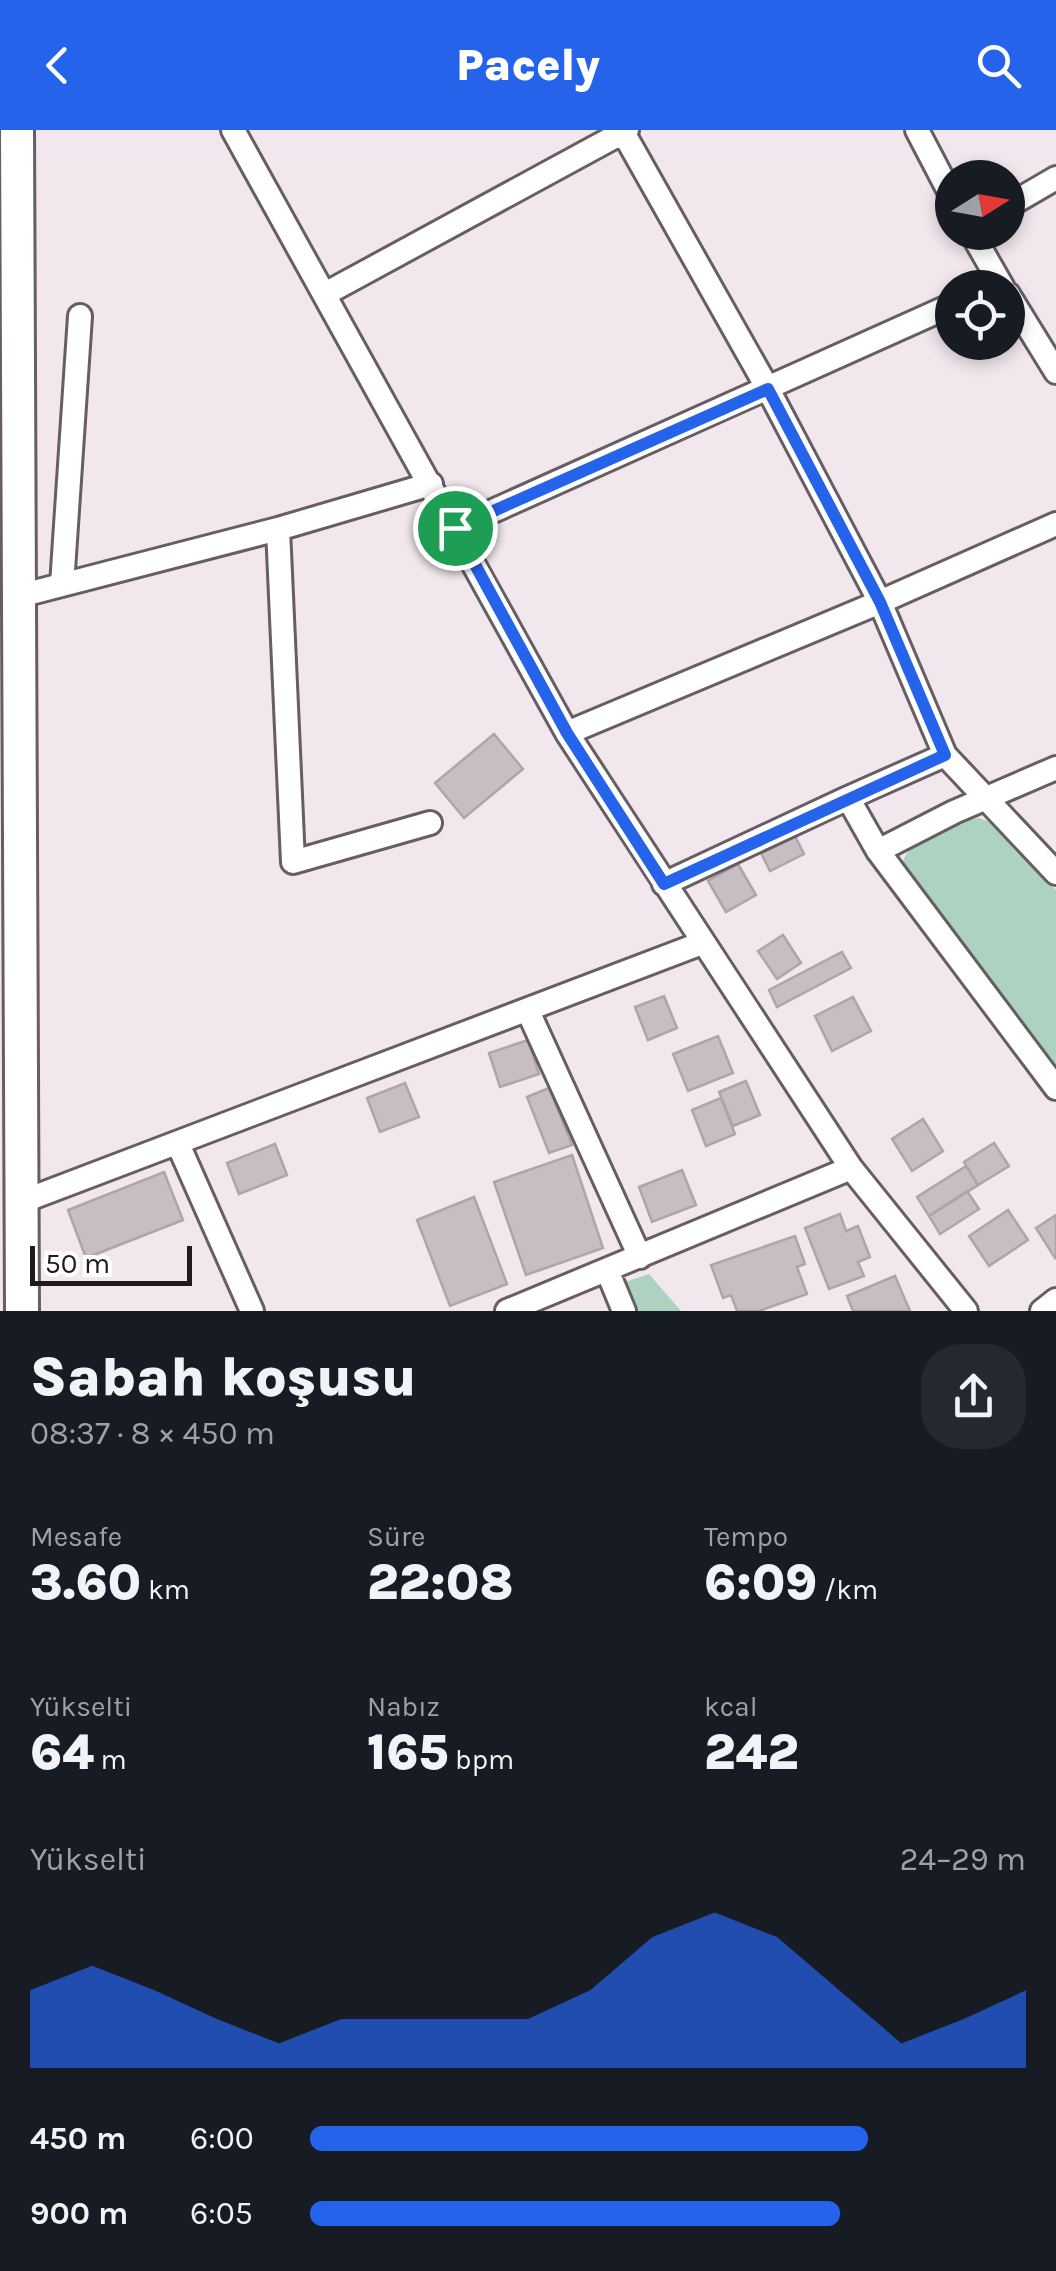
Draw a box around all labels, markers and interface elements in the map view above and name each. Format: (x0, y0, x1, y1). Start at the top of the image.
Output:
icon: back (30, 38, 85, 93)
icon: search (971, 38, 1026, 93)
text: Pacely (456, 39, 600, 91)
north arrow (935, 160, 1025, 250)
map controls (935, 160, 1025, 360)
button: locate (935, 270, 1025, 360)
pin (413, 486, 498, 571)
icon: arrive (428, 501, 483, 556)
scale bar (30, 1241, 192, 1286)
text: 50 m (45, 1247, 110, 1280)
button: share (921, 1344, 1026, 1449)
text: Sabah koşusu (30, 1345, 417, 1409)
text: 08:37 · 8 × 450 m (30, 1415, 275, 1452)
text: Mesafe (30, 1520, 122, 1553)
text: Süre (367, 1520, 425, 1553)
text: Tempo (704, 1520, 788, 1553)
text: 3.60 (30, 1553, 141, 1612)
text: 22:08 (367, 1553, 513, 1612)
text: 6:09 (704, 1553, 817, 1612)
text: km (141, 1573, 190, 1606)
text: /km (817, 1573, 878, 1606)
text: Yükselti (30, 1690, 132, 1723)
text: Nabız (367, 1690, 440, 1723)
text: kcal (704, 1690, 757, 1723)
text: 64 (30, 1723, 94, 1782)
text: 165 (367, 1723, 448, 1782)
text: 242 (704, 1723, 799, 1782)
text: m (94, 1743, 127, 1776)
text: bpm (448, 1743, 514, 1776)
text: Yükselti (30, 1841, 147, 1878)
text: 24–29 m (900, 1841, 1026, 1878)
text: 450 m (30, 2120, 126, 2157)
text: 6:00 (190, 2120, 254, 2157)
text: 900 m (30, 2195, 128, 2232)
text: 6:05 (190, 2195, 253, 2232)

